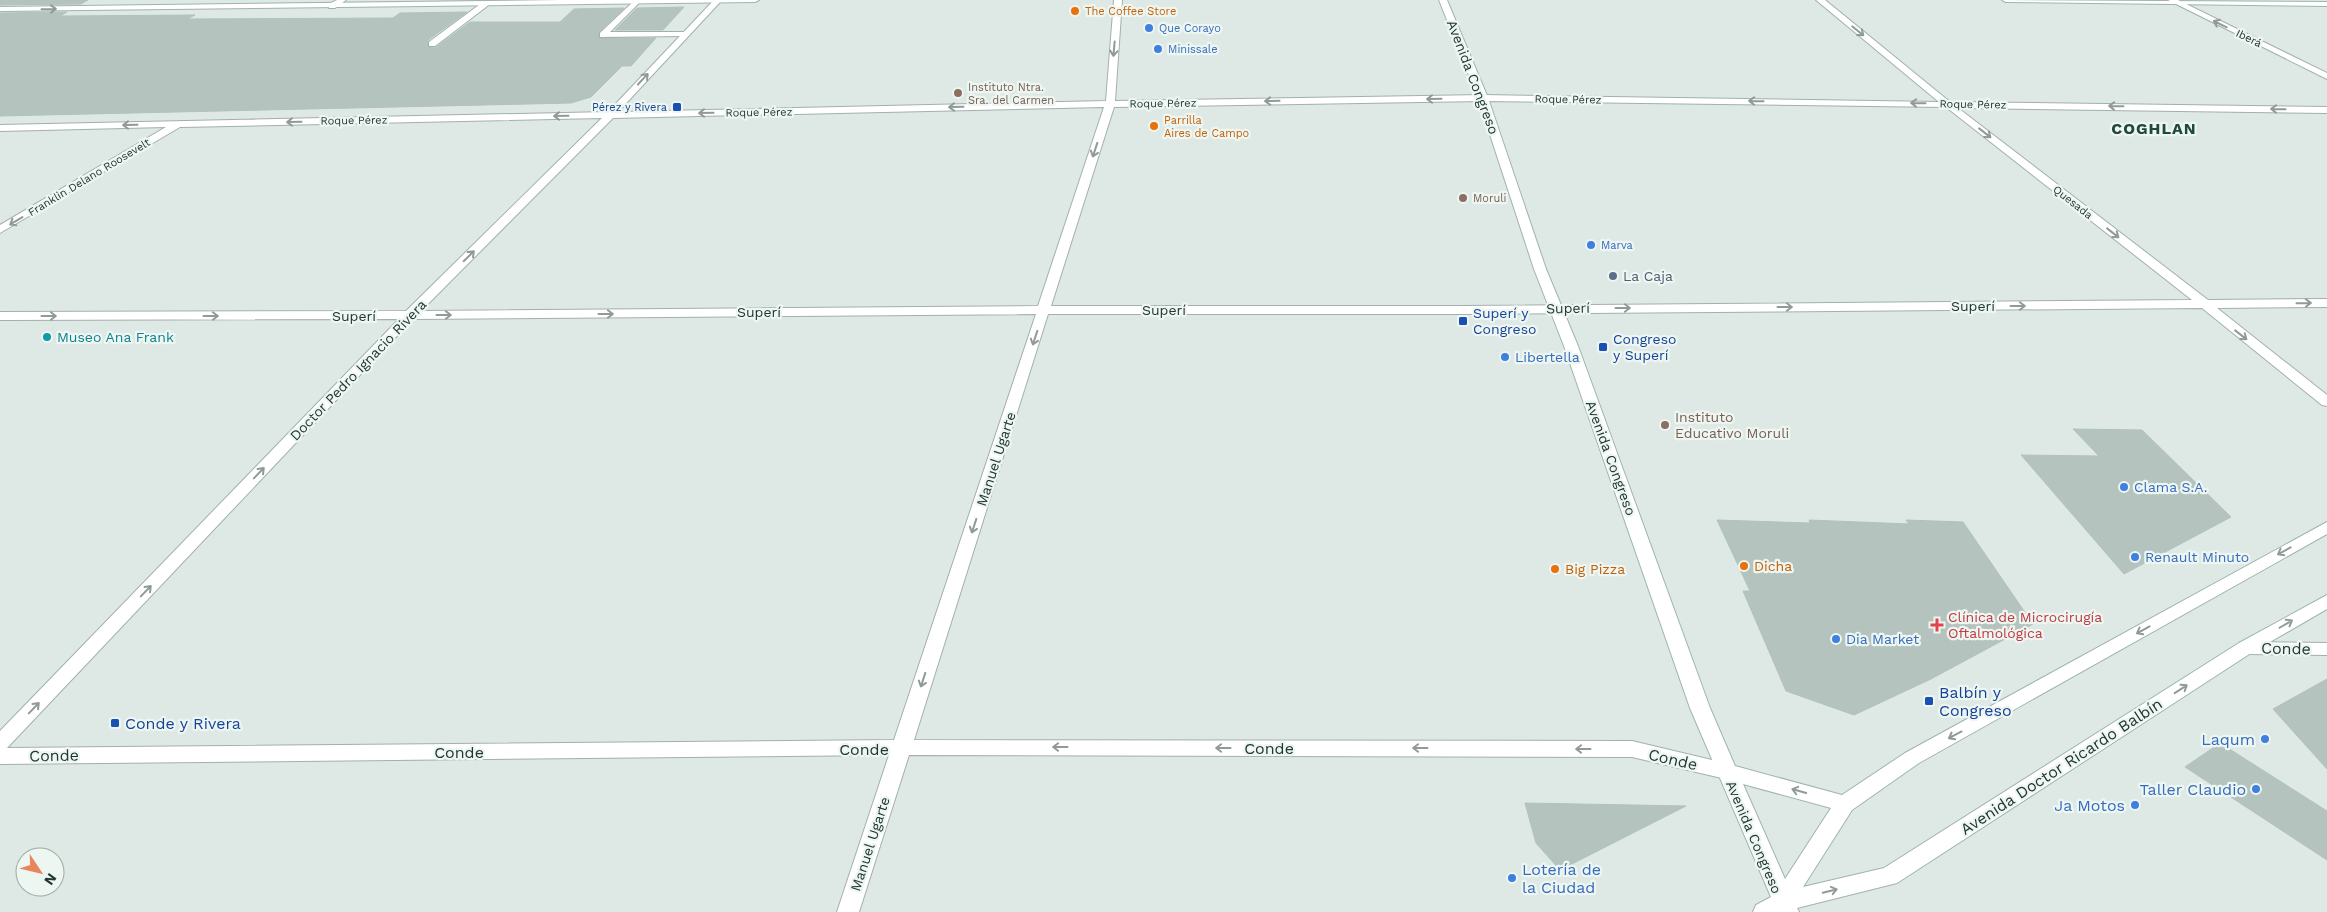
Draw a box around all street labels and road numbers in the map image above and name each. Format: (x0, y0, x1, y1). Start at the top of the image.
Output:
street label: Avenida Congreso (1444, 18, 1502, 136)
street label: Iberá (2234, 27, 2264, 50)
street label: Roque Pérez (1534, 92, 1602, 107)
street label: Roque Pérez (1129, 96, 1197, 111)
street label: Roque Pérez (1939, 97, 2007, 112)
street label: Roque Pérez (725, 105, 793, 120)
street label: Roque Pérez (320, 113, 388, 128)
street label: Franklin Delano Roosevelt (26, 136, 153, 219)
street label: Quesada (2050, 183, 2095, 222)
street label: Doctor Pedro Ignacio Rivera (287, 296, 430, 444)
street label: Superí (1951, 298, 1995, 314)
street label: Superí (1546, 300, 1590, 316)
street label: Superí (1142, 302, 1186, 318)
street label: Superí (737, 304, 781, 320)
street label: Superí (332, 308, 376, 324)
street label: Avenida Congreso (1583, 398, 1639, 518)
street label: Manuel Ugarte (973, 410, 1019, 508)
street label: Conde (2261, 639, 2311, 658)
street label: Avenida Doctor Ricardo Balbín (1957, 694, 2166, 839)
street label: Conde (1244, 739, 1294, 758)
street label: Conde (839, 740, 889, 759)
street label: Conde (434, 743, 484, 762)
street label: Conde (1647, 745, 1699, 774)
street label: Conde (29, 746, 79, 765)
street label: Avenida Congreso (1723, 778, 1785, 896)
street label: Manuel Ugarte (847, 795, 893, 893)

